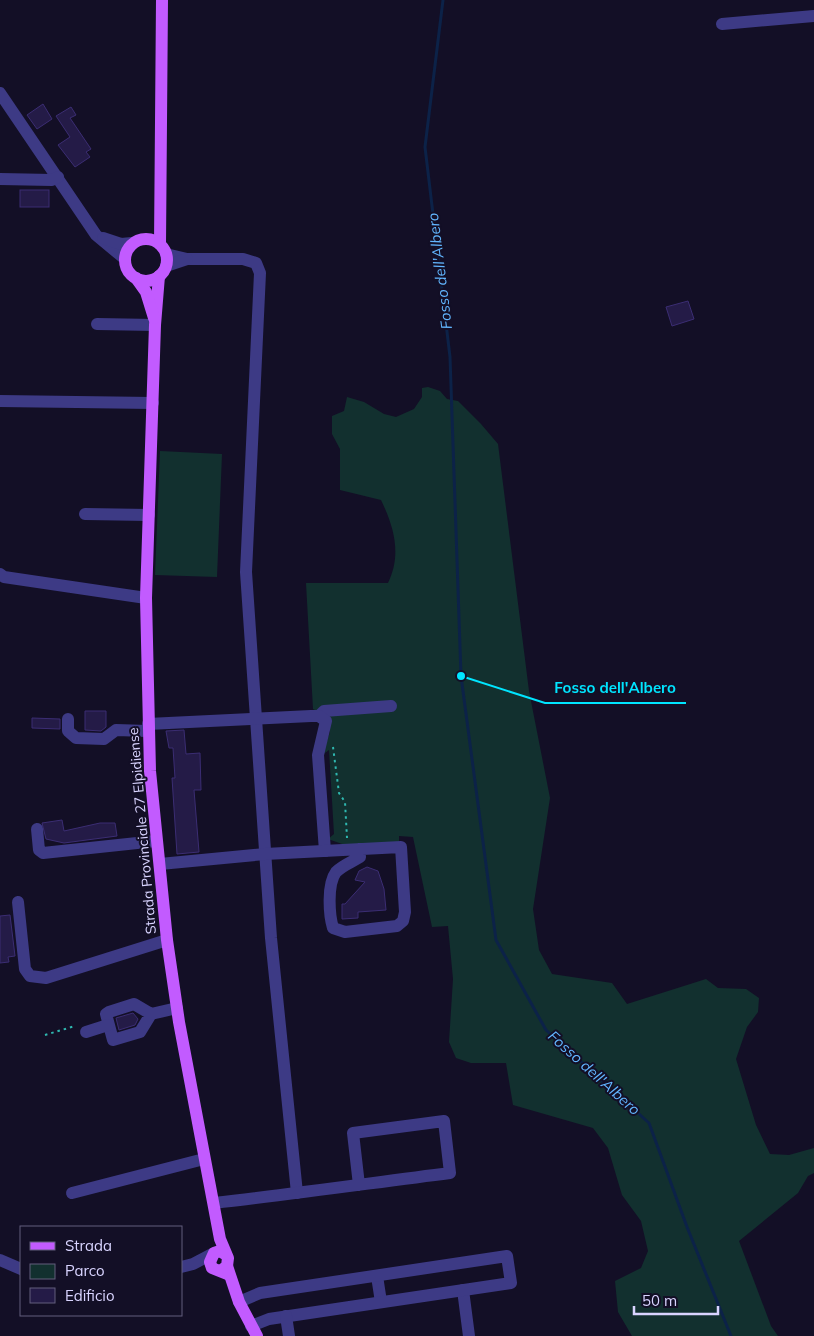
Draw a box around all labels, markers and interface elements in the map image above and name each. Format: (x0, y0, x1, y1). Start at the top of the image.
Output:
water label: Fosso dell'Albero (423, 211, 456, 330)
callout: Fosso dell'Albero (545, 673, 686, 703)
text: Fosso dell'Albero (554, 678, 676, 697)
street label: Strada Provinciale 27 Elpidiense (124, 727, 160, 935)
water label: Fosso dell'Albero (544, 1026, 645, 1119)
legend (20, 1226, 182, 1316)
text: Strada (65, 1236, 112, 1255)
text: Parco (65, 1261, 105, 1280)
scale bar (634, 1284, 718, 1316)
text: Edificio (65, 1286, 115, 1305)
text: 50 m (642, 1291, 677, 1310)

